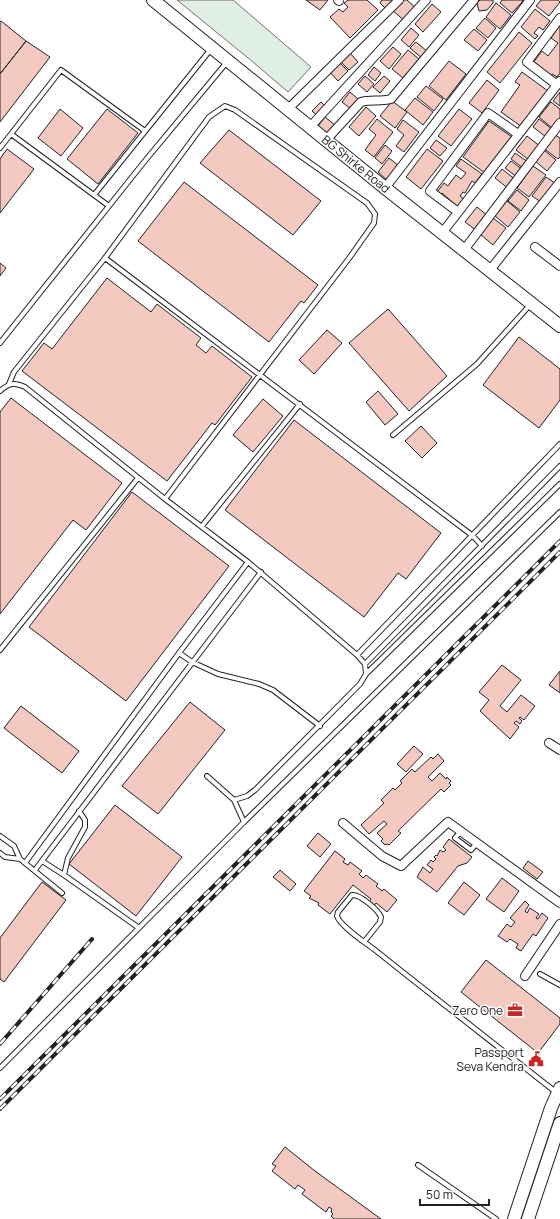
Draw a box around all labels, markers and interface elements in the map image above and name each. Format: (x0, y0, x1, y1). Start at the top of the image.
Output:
street label: BG Shirke Road (318, 131, 394, 197)
office icon: Zero One (506, 1001, 524, 1019)
place label: Zero One (452, 1002, 503, 1019)
place label: Passport Seva Kendra (457, 1044, 524, 1075)
public building icon: Passport Seva Kendra (527, 1050, 545, 1068)
scale bar (420, 1181, 489, 1207)
text: 50 m (426, 1186, 453, 1203)

